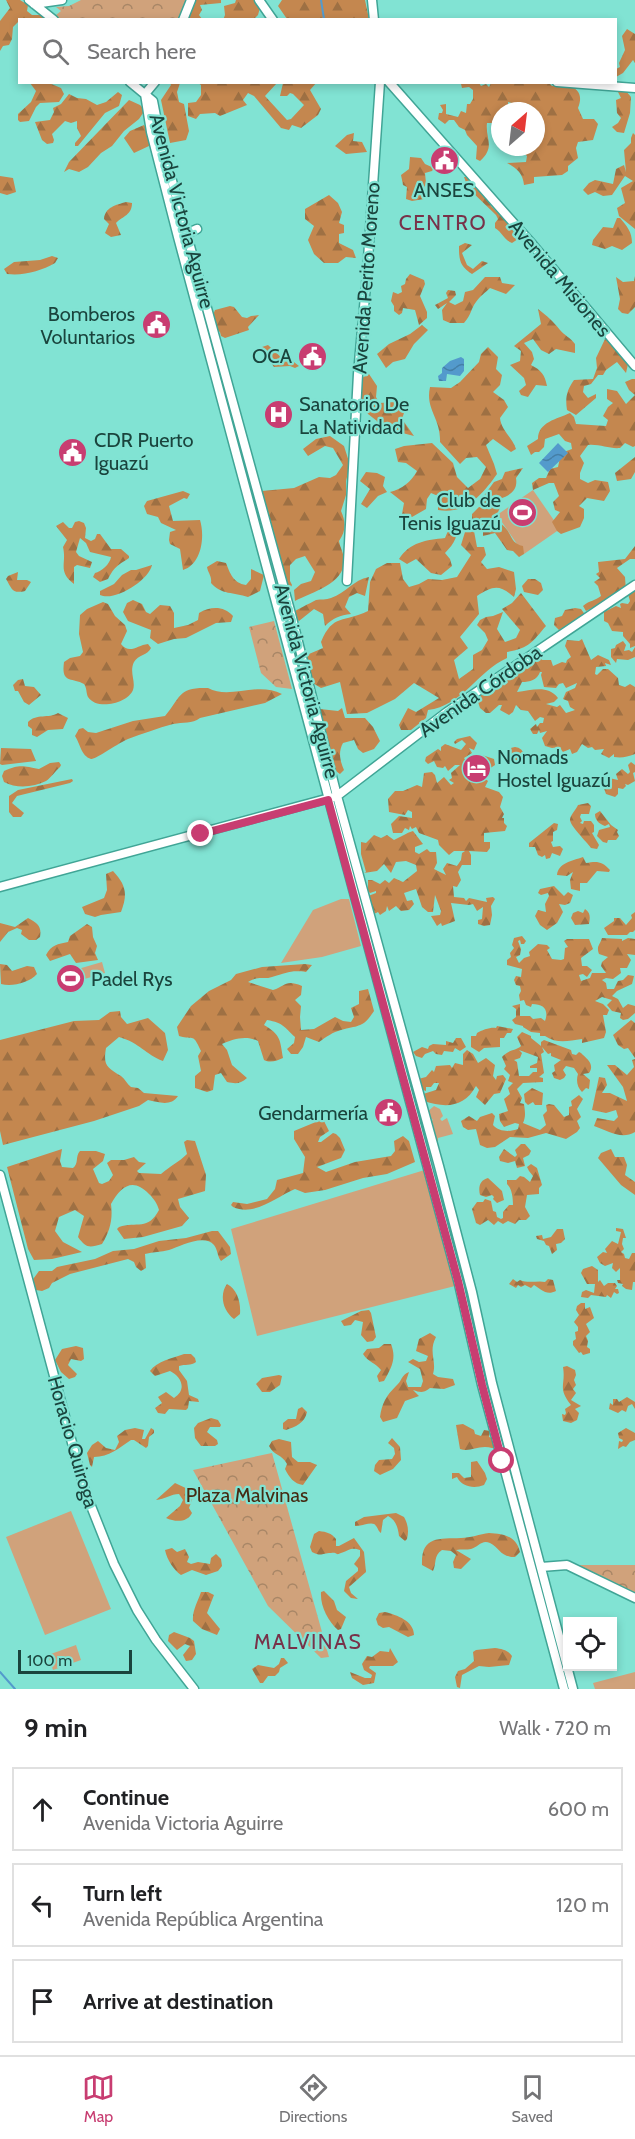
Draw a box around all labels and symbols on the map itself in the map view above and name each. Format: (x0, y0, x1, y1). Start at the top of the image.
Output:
north arrow (491, 102, 545, 156)
street label: Avenida Victoria Aguirre (144, 111, 220, 311)
public building icon: ANSES (428, 144, 460, 176)
place label: ANSES (414, 178, 475, 202)
street label: Avenida Perito Moreno (347, 182, 385, 374)
district label: CENTRO (399, 210, 487, 235)
street label: Avenida Misiones (504, 215, 616, 341)
place label: Bomberos Voluntarios (41, 302, 135, 349)
public building icon: Bomberos Voluntarios (140, 309, 172, 341)
public building icon: OCA (297, 340, 329, 372)
place label: OCA (252, 344, 293, 368)
place label: Sanatorio De La Natividad (299, 392, 409, 439)
hospital icon: Sanatorio De La Natividad (262, 399, 294, 431)
place label: CDR Puerto Iguazú (94, 428, 193, 475)
public building icon: CDR Puerto Iguazú (57, 436, 89, 468)
place label: Club de Tenis Iguazú (399, 488, 501, 535)
sports icon: Club de Tenis Iguazú (506, 496, 538, 528)
street label: Avenida Victoria Aguirre (269, 581, 345, 781)
street label: Avenida Córdoba (414, 640, 546, 742)
place label: Nomads Hostel Iguazú (497, 745, 611, 792)
hotel icon: Nomads Hostel Iguazú (460, 753, 492, 785)
route end (187, 820, 213, 846)
sports icon: Padel Rys (54, 963, 86, 995)
place label: Padel Rys (91, 967, 173, 991)
public building icon: Gendarmería (373, 1097, 405, 1129)
place label: Gendarmería (258, 1101, 368, 1125)
street label: Horacio Quiroga (43, 1373, 103, 1511)
route start (488, 1447, 514, 1473)
park label: Plaza Malvinas (186, 1483, 308, 1507)
district label: MALVINAS (254, 1629, 362, 1654)
scale bar (18, 1647, 132, 1674)

